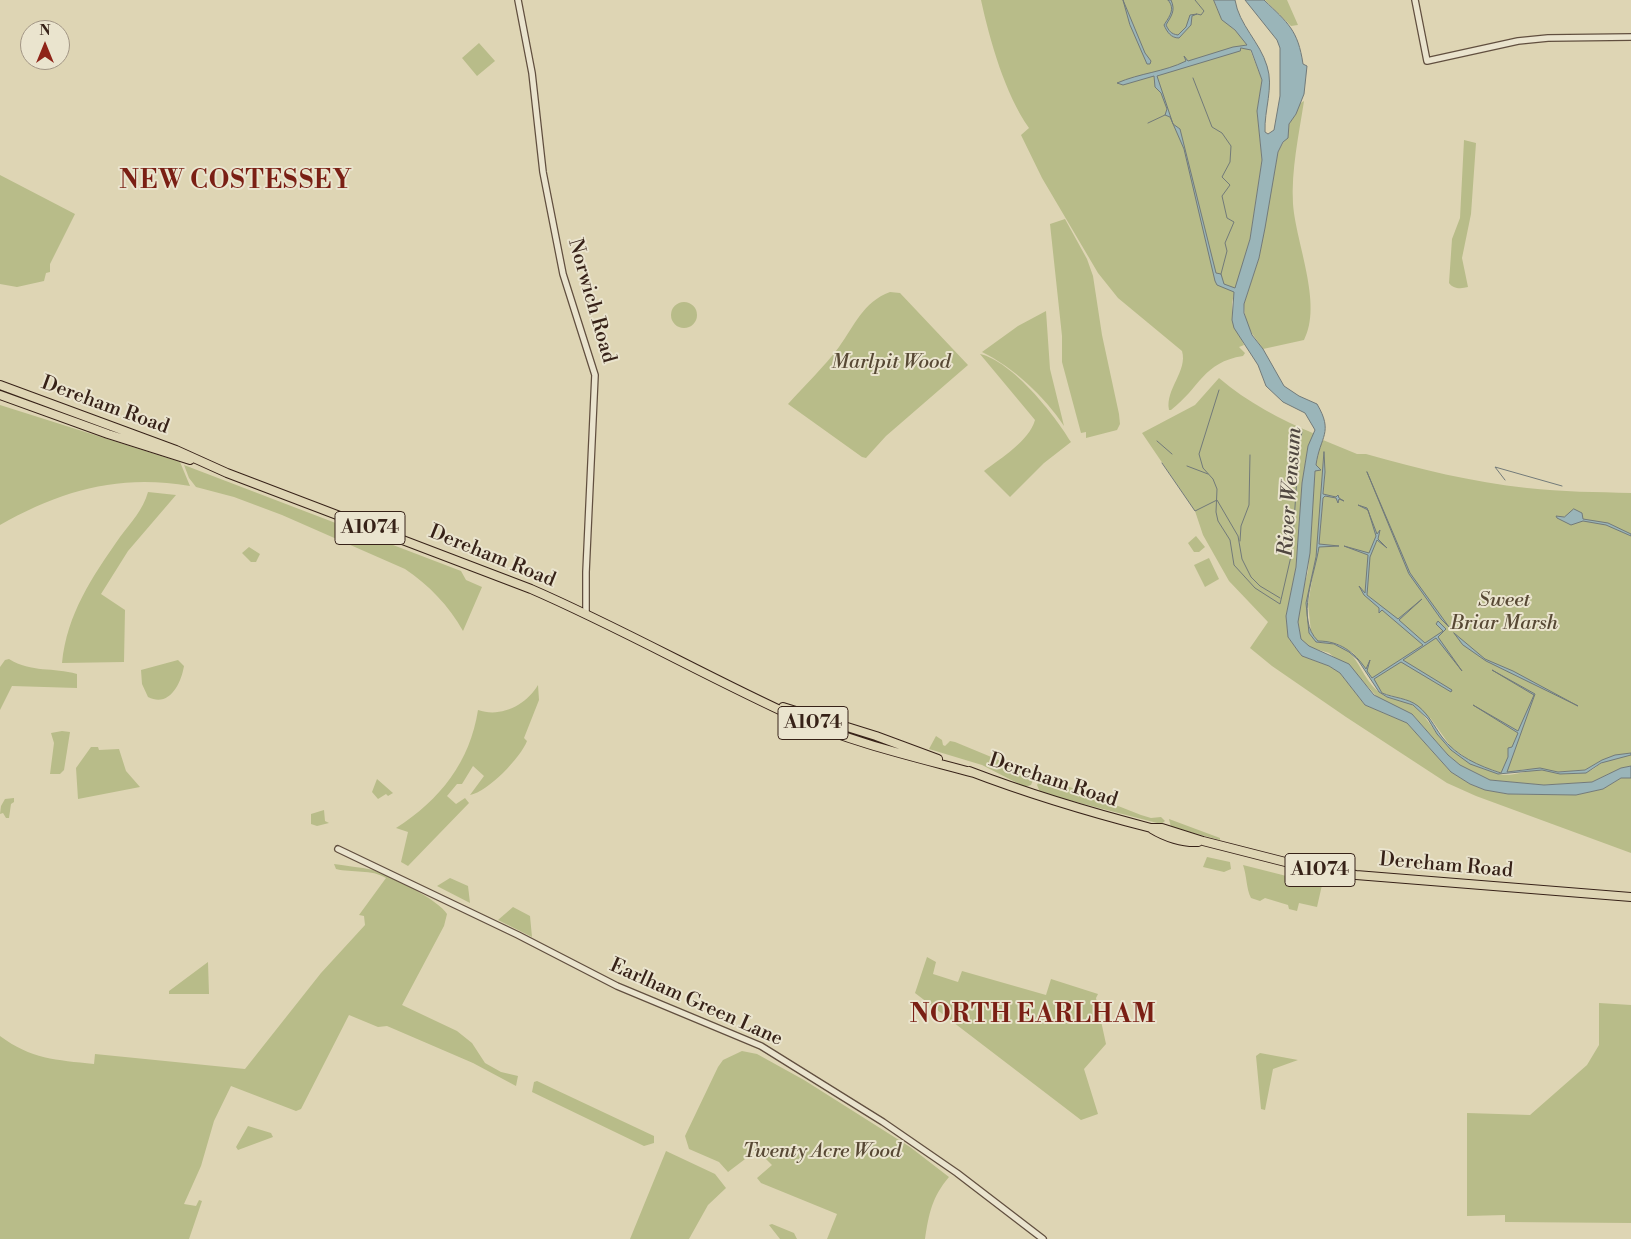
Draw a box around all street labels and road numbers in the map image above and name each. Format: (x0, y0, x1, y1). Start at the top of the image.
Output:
street label: Norwich Road (562, 236, 620, 366)
street label: Dereham Road (38, 372, 172, 440)
road number: A1074 (335, 512, 405, 544)
street label: Dereham Road (425, 521, 559, 593)
road number: A1074 (778, 706, 848, 740)
street label: Dereham Road (985, 749, 1121, 813)
street label: Dereham Road (1378, 848, 1514, 884)
road number: A1074 (1285, 854, 1355, 886)
street label: Earlham Green Lane (606, 954, 786, 1052)

